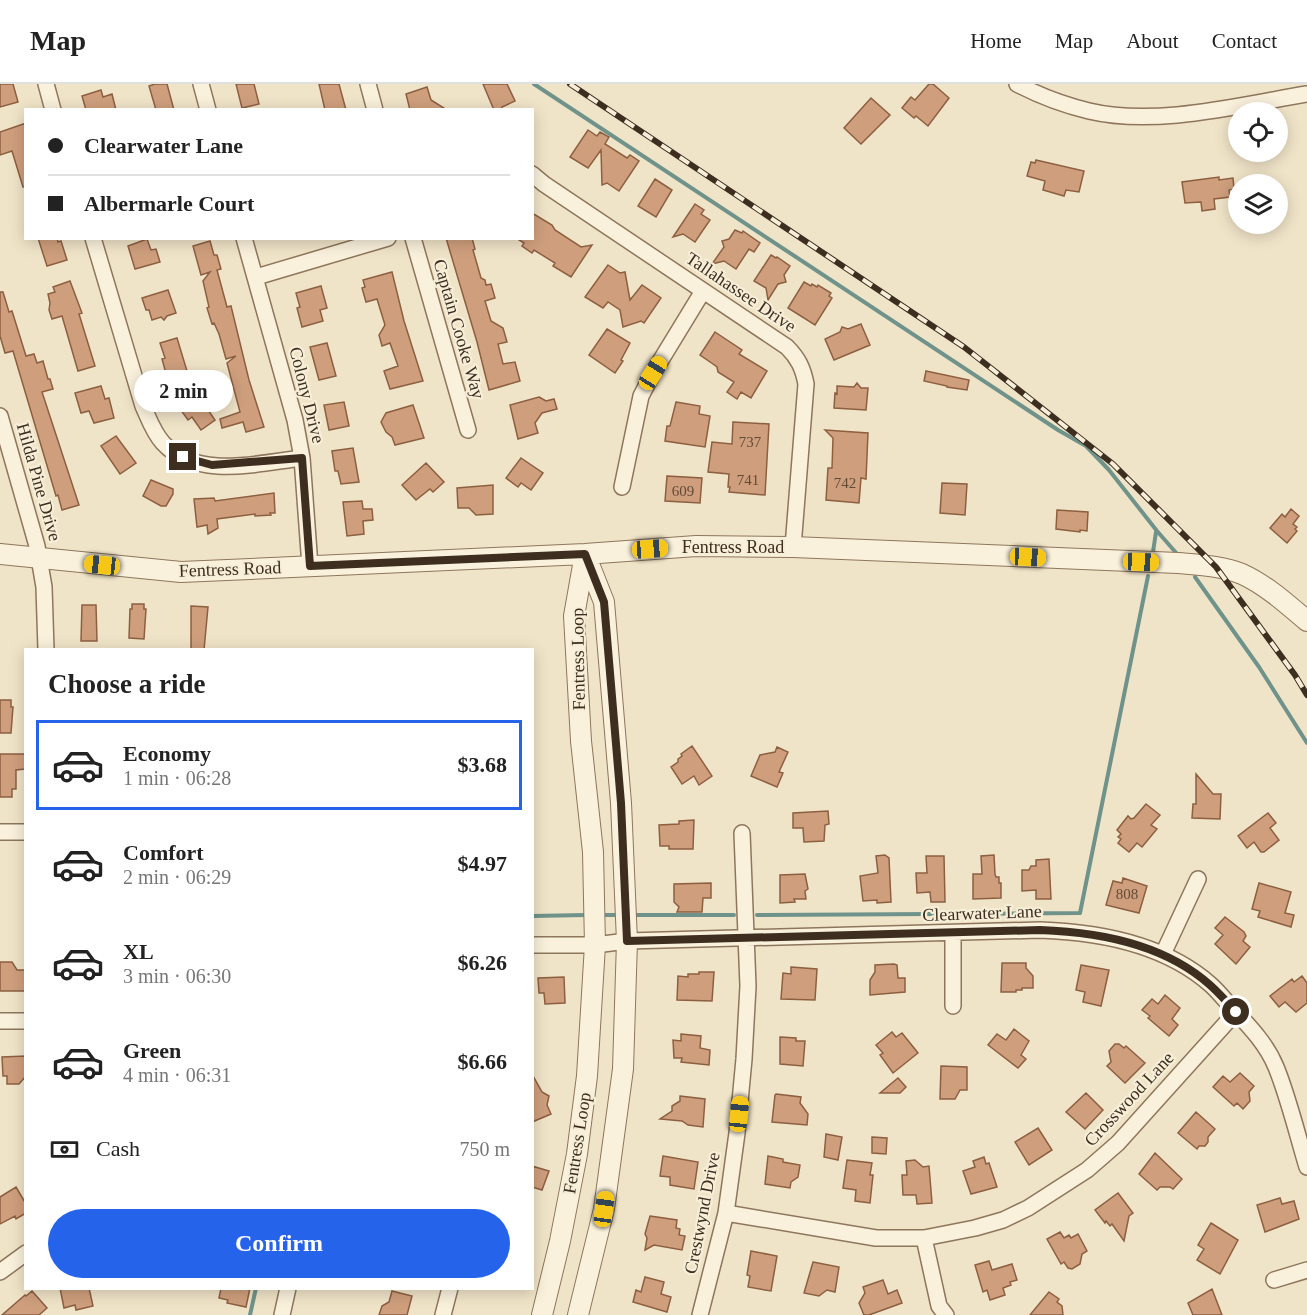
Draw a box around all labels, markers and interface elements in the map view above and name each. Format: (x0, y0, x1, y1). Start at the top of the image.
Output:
text: Map (30, 25, 86, 56)
text: Home (970, 29, 1022, 53)
text: Map (1055, 29, 1093, 53)
text: About (1126, 29, 1179, 53)
text: Contact (1212, 29, 1277, 53)
map controls (1228, 102, 1288, 234)
button: locate (1228, 102, 1288, 162)
text: Clearwater Lane (84, 133, 243, 158)
button: layers (1228, 174, 1288, 234)
text: Albermarle Court (84, 191, 254, 216)
street label: Tallahassee Drive (682, 248, 800, 336)
street label: Captain Cooke Way (430, 257, 488, 401)
street label: Colony Drive (285, 345, 329, 445)
car (636, 353, 670, 393)
callout: 2 min (134, 370, 232, 412)
text: 2 min (159, 380, 208, 402)
street label: Hilda Pine Drive (13, 421, 65, 543)
house number: 737 (739, 434, 762, 450)
route end (169, 443, 196, 470)
house number: 741 (737, 472, 759, 488)
house number: 742 (834, 475, 856, 491)
house number: 609 (672, 483, 694, 499)
street label: Fentress Road (682, 537, 784, 557)
car (631, 539, 669, 559)
car (1010, 547, 1046, 567)
car (1123, 552, 1159, 572)
car (83, 554, 121, 576)
street label: Fentress Road (178, 557, 282, 581)
street label: Fentress Loop (567, 608, 589, 710)
text: Choose a ride (48, 669, 206, 699)
icon: car (51, 738, 105, 792)
text: Economy (123, 741, 211, 766)
text: $3.68 (458, 752, 507, 777)
text: 1 min · 06:28 (123, 767, 231, 789)
icon: car (51, 837, 105, 891)
text: Comfort (123, 840, 204, 865)
text: $4.97 (458, 851, 507, 876)
text: 2 min · 06:29 (123, 866, 231, 888)
house number: 808 (1116, 886, 1138, 902)
street label: Clearwater Lane (922, 901, 1042, 925)
icon: car (51, 936, 105, 990)
text: XL (123, 939, 154, 964)
text: $6.26 (458, 950, 507, 975)
text: 3 min · 06:30 (123, 965, 231, 987)
route start (1222, 998, 1249, 1025)
icon: car (51, 1035, 105, 1089)
text: Green (123, 1038, 181, 1063)
street label: Crosswood Lane (1080, 1048, 1178, 1150)
text: $6.66 (458, 1049, 507, 1074)
text: 4 min · 06:31 (123, 1064, 231, 1086)
street label: Fentress Loop (559, 1091, 595, 1195)
car (728, 1095, 750, 1133)
icon: cash (48, 1133, 81, 1166)
text: Cash (96, 1136, 140, 1161)
text: 750 m (459, 1138, 510, 1160)
street label: Crestwynd Drive (680, 1150, 724, 1276)
car (593, 1190, 615, 1228)
button: Confirm (48, 1209, 510, 1278)

